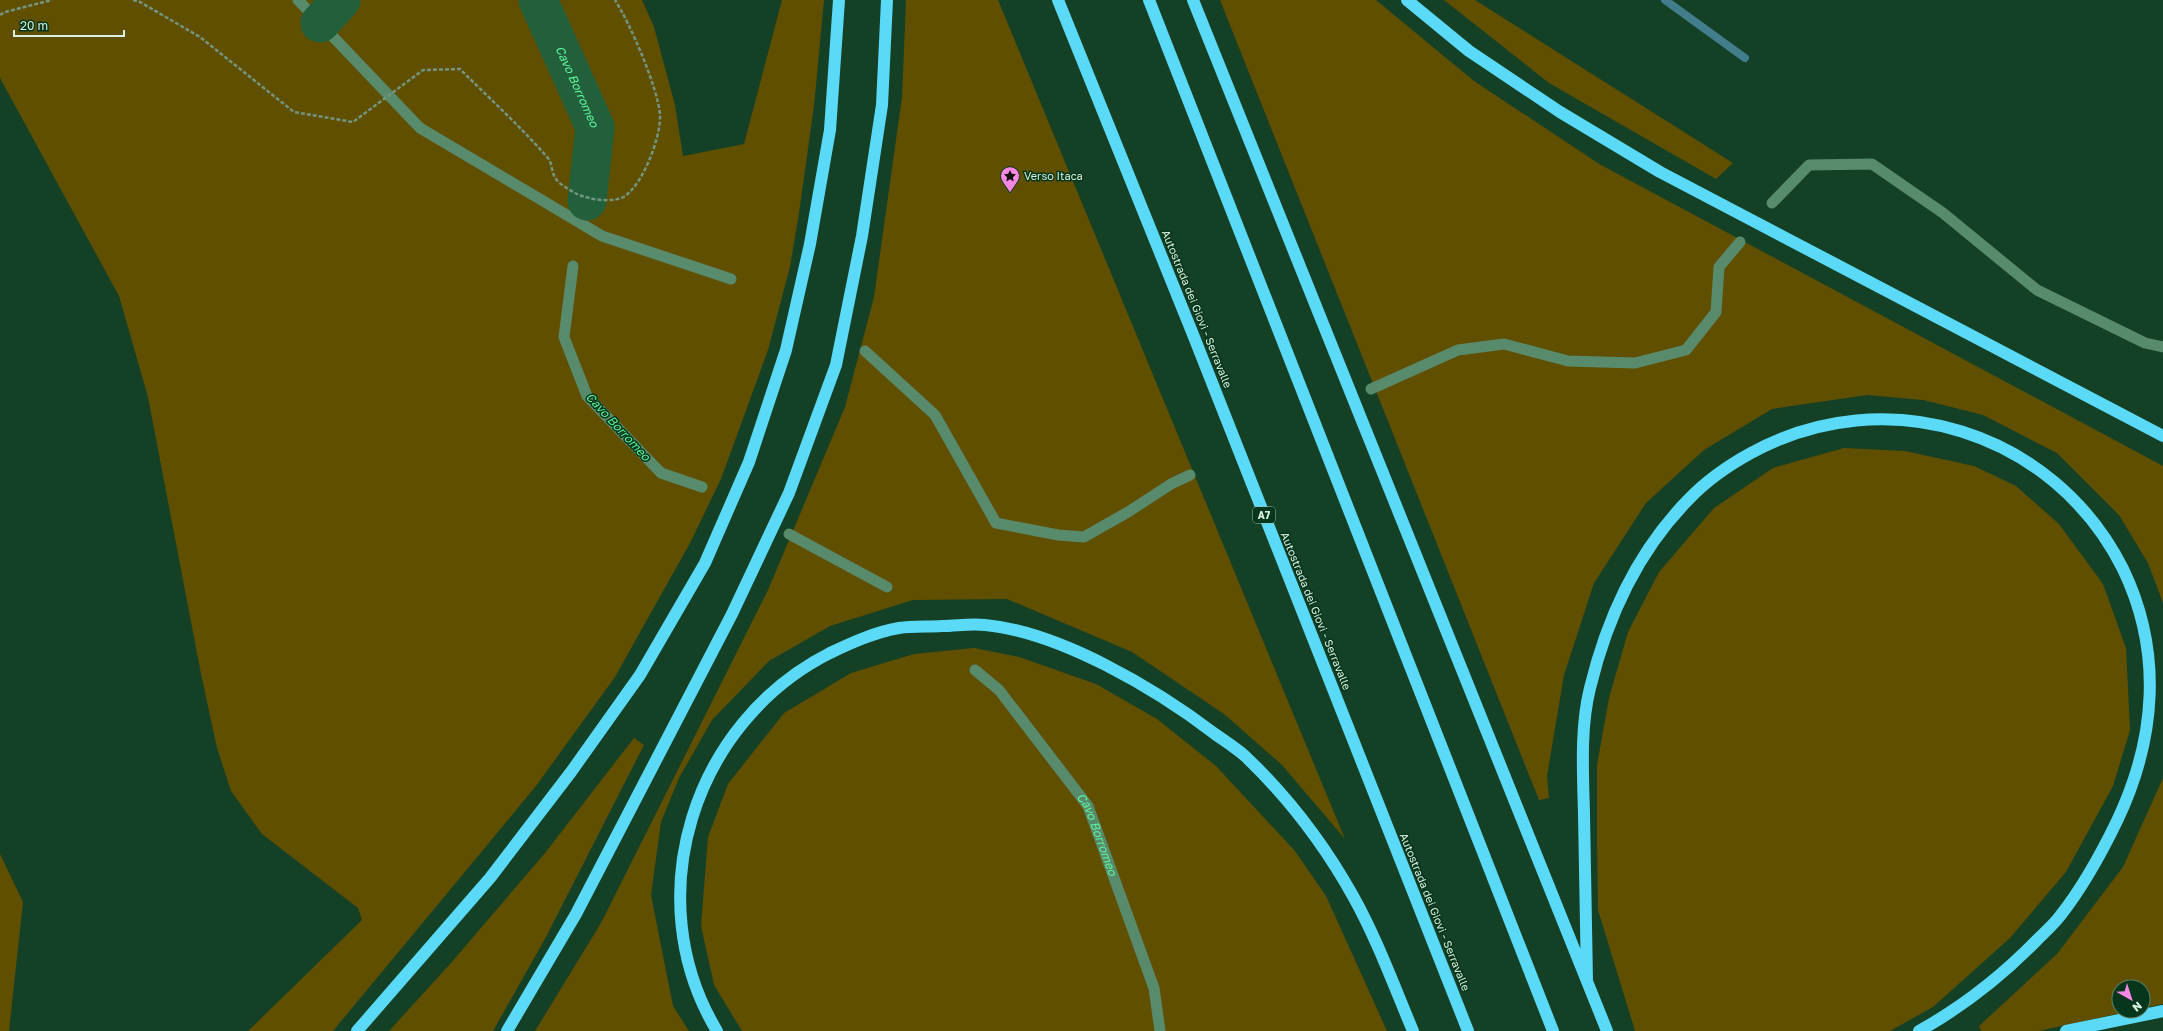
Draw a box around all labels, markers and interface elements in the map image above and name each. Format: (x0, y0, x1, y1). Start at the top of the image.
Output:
scale bar (14, 12, 124, 38)
text: 20 m (20, 18, 48, 33)
water label: Cavo Borromeo (553, 43, 603, 130)
place icon: Verso Itaca (999, 165, 1021, 193)
place label: Verso Itaca (1024, 169, 1083, 182)
street label: Autostrada dei Giovi - Serravalle (1160, 228, 1235, 390)
water label: Cavo Borromeo (583, 389, 654, 464)
road number: A7 (1253, 507, 1275, 523)
street label: Autostrada dei Giovi - Serravalle (1279, 530, 1354, 692)
water label: Cavo Borromeo (1074, 790, 1121, 878)
street label: Autostrada dei Giovi - Serravalle (1398, 831, 1473, 993)
north arrow (2111, 979, 2151, 1019)
text: N (2130, 999, 2145, 1015)

